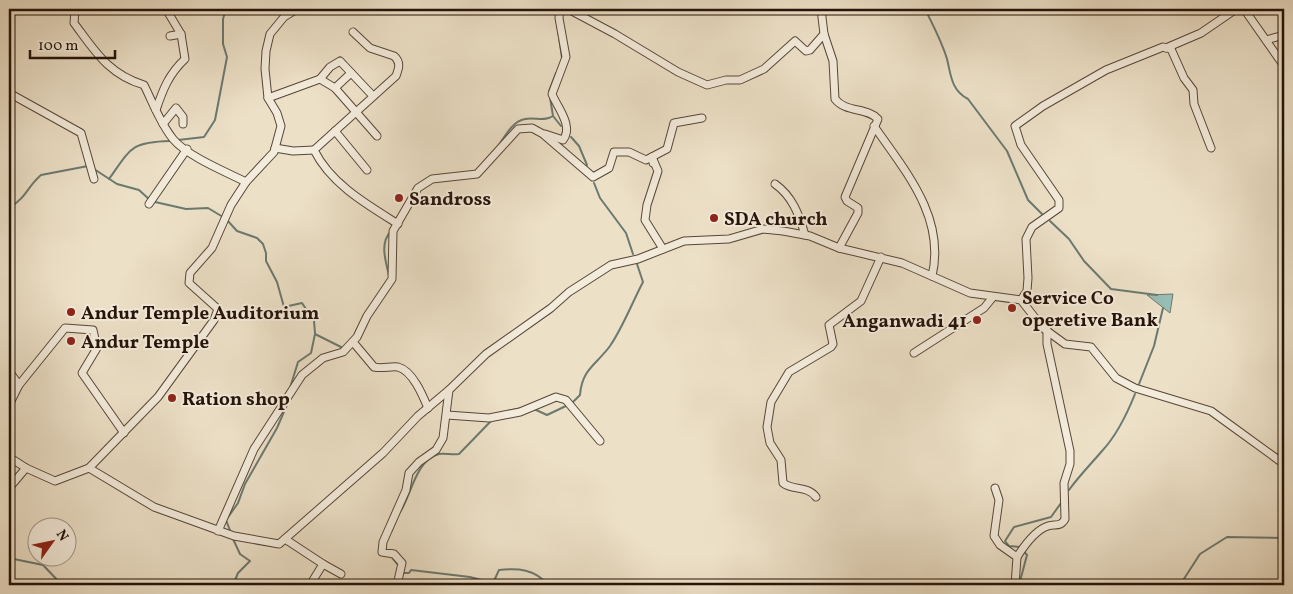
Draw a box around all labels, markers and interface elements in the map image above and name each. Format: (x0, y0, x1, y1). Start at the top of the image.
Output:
scale bar (30, 28, 115, 60)
text: 100 m (38, 36, 78, 57)
place label: Sandross (409, 187, 491, 213)
marker: Sandross (393, 192, 405, 204)
place label: SDA church (724, 207, 828, 233)
marker: SDA church (708, 212, 720, 224)
place label: Service Co operetive Bank (1022, 286, 1158, 334)
place label: Andur Temple Auditorium (81, 301, 319, 327)
marker: Service Co operetive Bank (1006, 302, 1018, 314)
marker: Andur Temple Auditorium (65, 306, 77, 318)
place label: Anganwadi 41 (842, 309, 967, 335)
marker: Anganwadi 41 (971, 314, 983, 326)
place label: Andur Temple (81, 330, 210, 356)
marker: Andur Temple (65, 335, 77, 347)
place label: Ration shop (182, 387, 290, 413)
marker: Ration shop (166, 392, 178, 404)
north arrow (28, 516, 78, 566)
text: N (51, 526, 72, 545)

